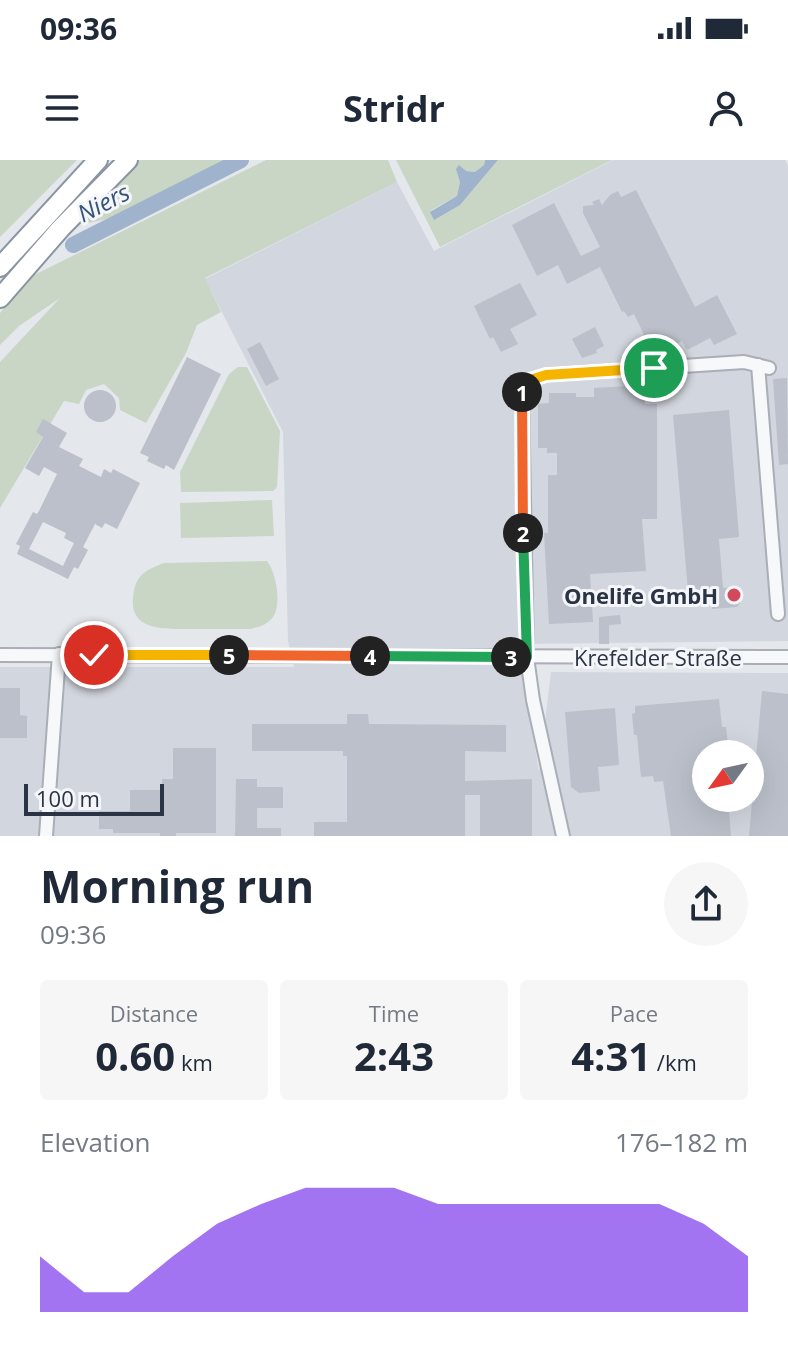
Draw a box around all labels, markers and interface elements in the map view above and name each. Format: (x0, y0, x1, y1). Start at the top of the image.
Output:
text: 09:36 (40, 8, 117, 49)
text: Stridr (343, 84, 445, 133)
icon: menu (40, 86, 84, 130)
icon: person (704, 86, 748, 130)
water label: Niers (71, 175, 135, 229)
pin (620, 334, 688, 402)
icon: arrive (632, 346, 676, 390)
pin: 1 (502, 372, 542, 412)
text: 1 (516, 377, 528, 407)
pin: 2 (503, 513, 543, 553)
text: 2 (517, 518, 529, 548)
place label: Onelife GmbH (564, 580, 718, 610)
marker: Onelife GmbH (725, 586, 743, 604)
pin (60, 621, 128, 689)
icon: check (72, 633, 116, 677)
pin: 5 (209, 635, 249, 675)
pin: 4 (350, 636, 390, 676)
pin: 3 (491, 637, 531, 677)
text: 5 (223, 640, 235, 670)
text: 4 (364, 641, 376, 671)
text: 3 (505, 642, 517, 672)
street label: Krefelder Straße (574, 642, 742, 672)
north arrow (692, 740, 764, 812)
map controls (692, 740, 764, 812)
scale bar (24, 780, 164, 816)
text: 100 m (36, 783, 100, 813)
text: Morning run (40, 856, 314, 916)
button: share (664, 862, 748, 946)
text: 09:36 (40, 916, 106, 952)
text: Distance (110, 998, 198, 1028)
text: Time (369, 998, 419, 1028)
text: Pace (610, 998, 658, 1028)
text: 0.60 (95, 1028, 175, 1083)
text: 2:43 (354, 1028, 434, 1083)
text: 4:31 (571, 1028, 651, 1083)
text: km (175, 1047, 213, 1077)
text: /km (651, 1047, 697, 1077)
text: Elevation (40, 1124, 150, 1160)
text: 176–182 m (615, 1124, 748, 1160)

